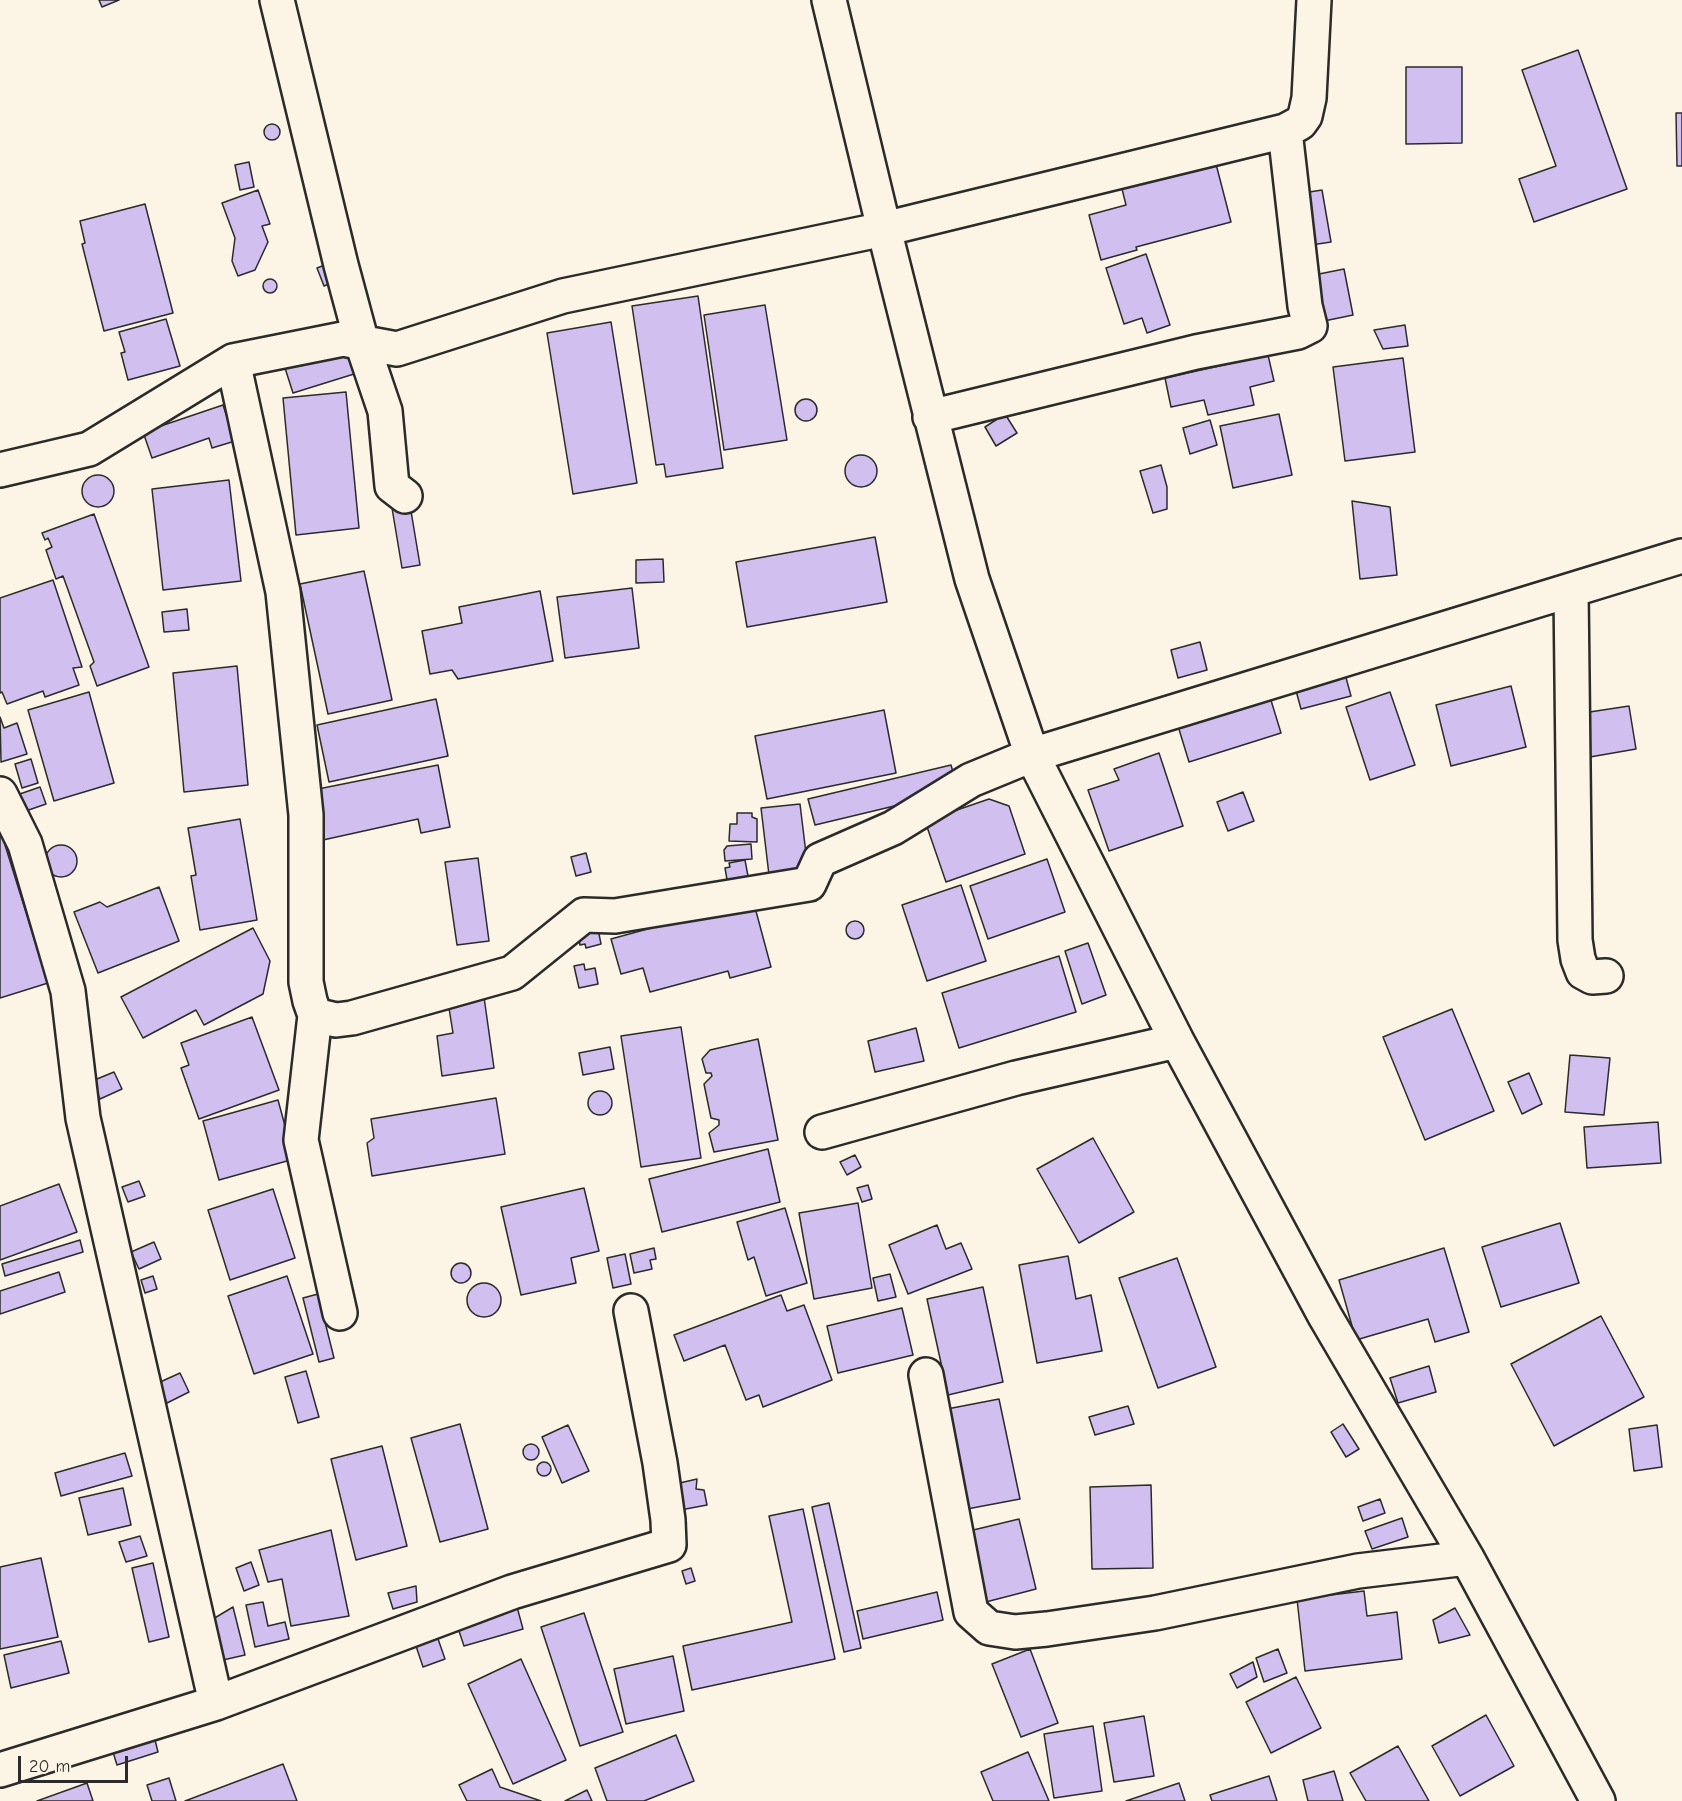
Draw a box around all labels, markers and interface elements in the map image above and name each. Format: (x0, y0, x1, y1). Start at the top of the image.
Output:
scale bar (21, 1744, 130, 1782)
text: 20 m (29, 1756, 70, 1777)

